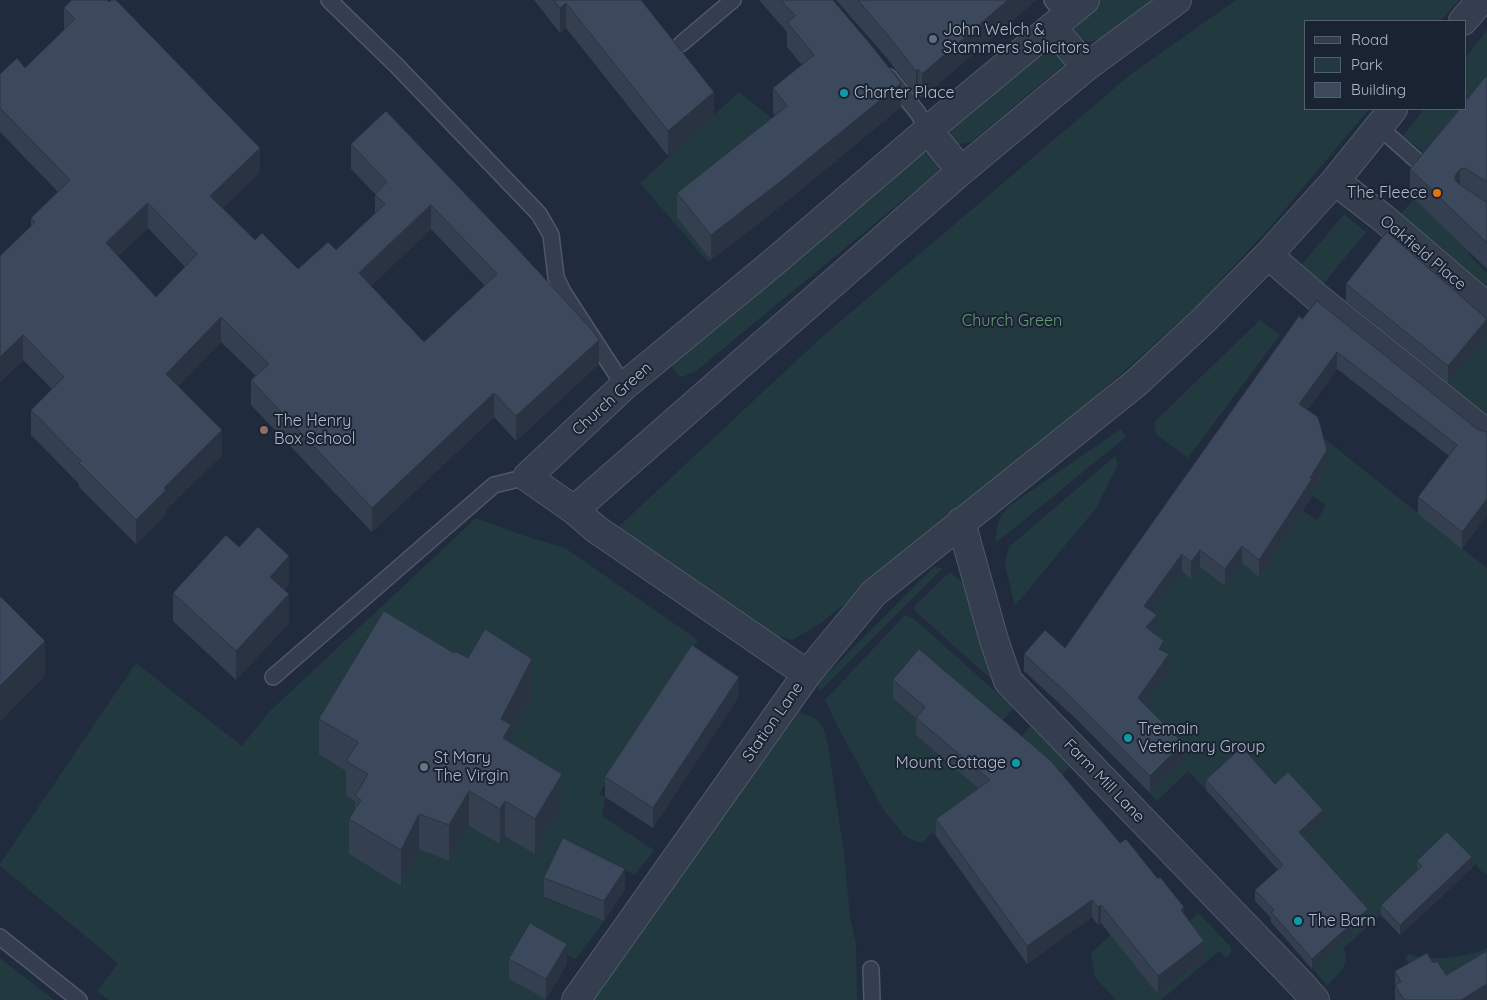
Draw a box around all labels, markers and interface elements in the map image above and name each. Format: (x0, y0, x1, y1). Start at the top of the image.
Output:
place label: John Welch & Stammers Solicitors (943, 20, 1090, 58)
legend (1304, 20, 1467, 110)
text: Road (1351, 30, 1388, 49)
marker: John Welch & Stammers Solicitors (927, 33, 939, 45)
text: Park (1351, 55, 1383, 74)
text: Building (1351, 80, 1406, 99)
place label: Charter Place (854, 83, 955, 103)
marker: Charter Place (838, 87, 850, 99)
place label: The Fleece (1347, 183, 1427, 203)
marker: The Fleece (1431, 187, 1443, 199)
street label: Oakfield Place (1376, 211, 1470, 295)
park label: Church Green (962, 311, 1062, 331)
street label: Church Green (568, 358, 656, 440)
place label: The Henry Box School (274, 411, 355, 449)
marker: The Henry Box School (258, 424, 270, 436)
street label: Station Lane (739, 679, 807, 765)
place label: Tremain Veterinary Group (1138, 719, 1265, 757)
marker: Tremain Veterinary Group (1122, 732, 1134, 744)
street label: Farm Mill Lane (1059, 735, 1149, 827)
place label: St Mary The Virgin (434, 748, 509, 786)
place label: Mount Cottage (896, 753, 1006, 773)
marker: Mount Cottage (1010, 757, 1022, 769)
marker: St Mary The Virgin (418, 761, 430, 773)
place label: The Barn (1308, 911, 1376, 931)
marker: The Barn (1292, 915, 1304, 927)

